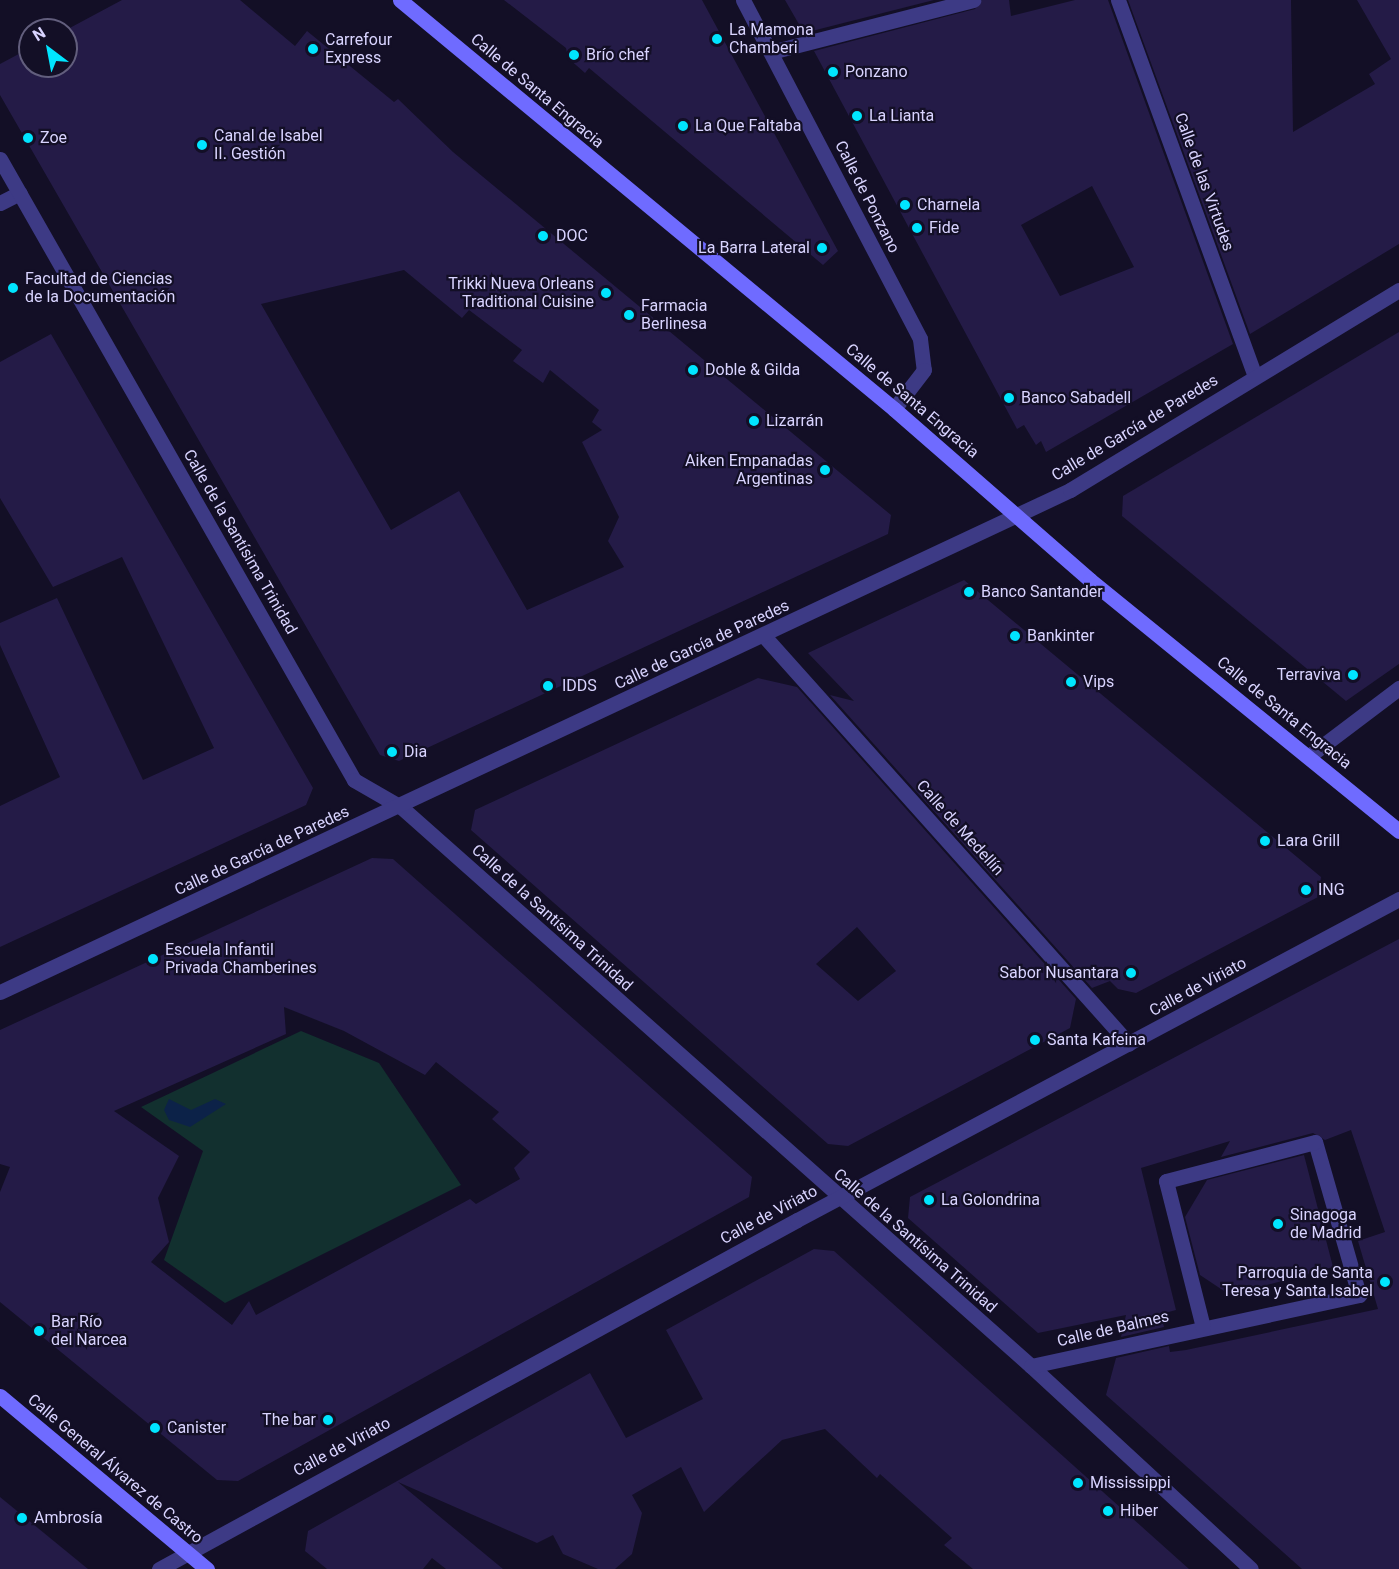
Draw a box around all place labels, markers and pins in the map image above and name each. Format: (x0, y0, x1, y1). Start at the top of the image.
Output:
place label: La Mamona Chamberi (729, 20, 814, 58)
place label: Carrefour Express (325, 30, 392, 68)
marker: La Mamona Chamberi (710, 32, 724, 46)
marker: Carrefour Express (306, 42, 320, 56)
place label: Brío chef (586, 45, 650, 65)
marker: Brío chef (567, 48, 581, 62)
place label: Ponzano (845, 62, 908, 82)
marker: Ponzano (826, 65, 840, 79)
place label: La Lianta (869, 106, 934, 126)
marker: La Lianta (850, 109, 864, 123)
place label: La Que Faltaba (695, 116, 801, 136)
marker: La Que Faltaba (676, 119, 690, 133)
place label: Canal de Isabel II. Gestión (214, 126, 323, 164)
place label: Zoe (40, 128, 67, 148)
marker: Zoe (21, 131, 35, 145)
marker: Canal de Isabel II. Gestión (195, 138, 209, 152)
place label: Charnela (917, 195, 980, 215)
marker: Charnela (898, 198, 912, 212)
place label: Fide (929, 218, 959, 238)
marker: Fide (910, 221, 924, 235)
place label: DOC (556, 226, 588, 246)
marker: DOC (534, 227, 552, 245)
place label: La Barra Lateral (698, 238, 810, 258)
marker: La Barra Lateral (815, 241, 829, 255)
place label: Facultad de Ciencias de la Documentación (25, 269, 175, 307)
place label: Trikki Nueva Orleans Traditional Cuisine (448, 274, 594, 312)
marker: Facultad de Ciencias de la Documentación (6, 281, 20, 295)
marker: Trikki Nueva Orleans Traditional Cuisine (599, 286, 613, 300)
place label: Farmacia Berlinesa (641, 296, 707, 334)
marker: Farmacia Berlinesa (622, 308, 636, 322)
place label: Doble & Gilda (705, 360, 800, 380)
marker: Doble & Gilda (686, 363, 700, 377)
place label: Banco Sabadell (1021, 388, 1131, 408)
marker: Banco Sabadell (1002, 391, 1016, 405)
place label: Lizarrán (766, 411, 823, 431)
marker: Lizarrán (747, 414, 761, 428)
place label: Aiken Empanadas Argentinas (685, 451, 813, 489)
marker: Aiken Empanadas Argentinas (818, 463, 832, 477)
place label: Banco Santander (981, 582, 1103, 602)
marker: Banco Santander (962, 585, 976, 599)
place label: Bankinter (1027, 626, 1094, 646)
marker: Bankinter (1008, 629, 1022, 643)
place label: Terraviva (1277, 665, 1341, 685)
marker: Terraviva (1346, 668, 1360, 682)
place label: Vips (1083, 672, 1114, 692)
marker: Vips (1064, 675, 1078, 689)
place label: IDDS (562, 676, 597, 696)
marker: IDDS (539, 677, 557, 695)
place label: Dia (404, 742, 427, 762)
marker: Dia (385, 745, 399, 759)
place label: Lara Grill (1277, 831, 1340, 851)
marker: Lara Grill (1258, 834, 1272, 848)
place label: ING (1318, 880, 1345, 900)
marker: ING (1299, 883, 1313, 897)
place label: Escuela Infantil Privada Chamberines (165, 940, 317, 978)
marker: Escuela Infantil Privada Chamberines (146, 952, 160, 966)
place label: Sabor Nusantara (1000, 963, 1119, 983)
marker: Sabor Nusantara (1124, 966, 1138, 980)
place label: Santa Kafeina (1047, 1030, 1146, 1050)
marker: Santa Kafeina (1028, 1033, 1042, 1047)
place label: La Golondrina (941, 1190, 1040, 1210)
marker: La Golondrina (922, 1193, 936, 1207)
place label: Sinagoga de Madrid (1290, 1205, 1362, 1243)
marker: Sinagoga de Madrid (1271, 1217, 1285, 1231)
place label: Parroquia de Santa Teresa y Santa Isabel (1222, 1263, 1373, 1301)
marker: Parroquia de Santa Teresa y Santa Isabel (1378, 1275, 1392, 1289)
place label: Bar Río del Narcea (51, 1312, 127, 1350)
marker: Bar Río del Narcea (32, 1324, 46, 1338)
place label: The bar (262, 1410, 316, 1430)
marker: The bar (321, 1413, 335, 1427)
place label: Canister (167, 1418, 226, 1438)
marker: Canister (148, 1421, 162, 1435)
place label: Mississippi (1090, 1473, 1171, 1493)
marker: Mississippi (1071, 1476, 1085, 1490)
place label: Hiber (1120, 1501, 1158, 1521)
marker: Hiber (1101, 1504, 1115, 1518)
place label: Ambrosía (34, 1508, 103, 1528)
marker: Ambrosía (15, 1511, 29, 1525)

